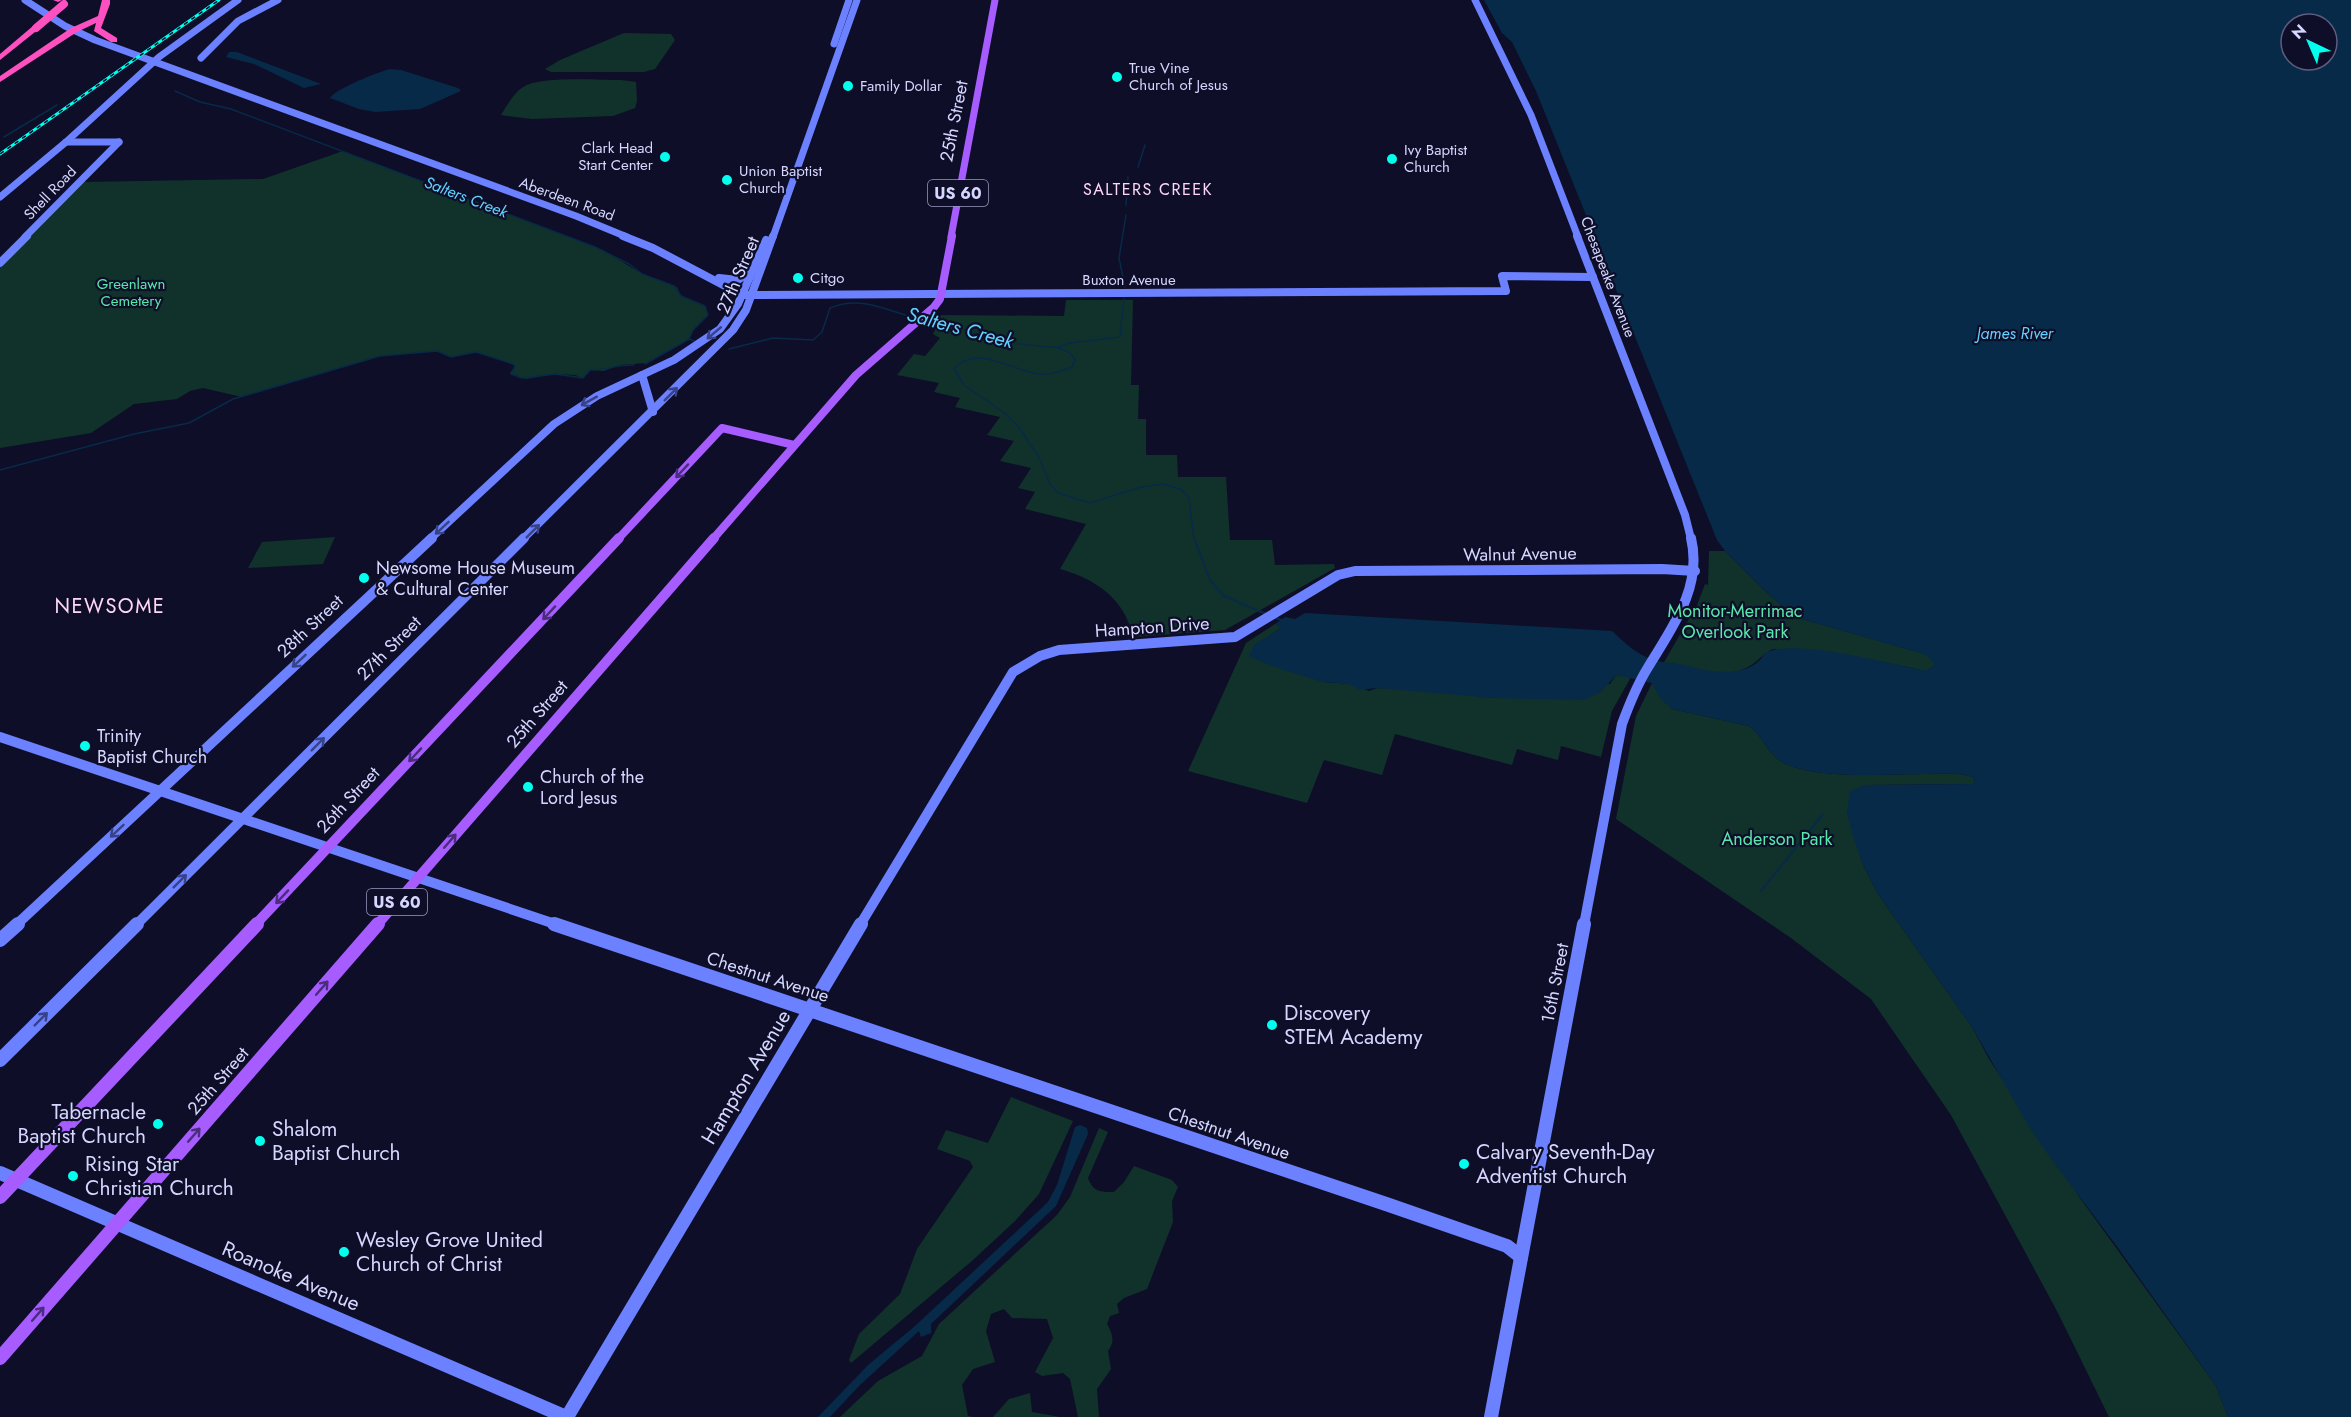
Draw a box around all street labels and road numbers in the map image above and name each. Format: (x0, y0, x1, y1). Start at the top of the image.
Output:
street label: 25th Street (933, 77, 975, 164)
street label: Shell Road (19, 161, 81, 225)
street label: Aberdeen Road (516, 172, 618, 226)
road number: US 60 (928, 180, 988, 206)
street label: Chesapeake Avenue (1575, 213, 1641, 341)
street label: 27th Street (710, 232, 766, 318)
street label: Buxton Avenue (1082, 269, 1176, 291)
street label: Walnut Avenue (1463, 540, 1577, 568)
street label: 28th Street (271, 588, 349, 664)
street label: 27th Street (351, 609, 428, 686)
street label: Hampton Drive (1094, 610, 1210, 644)
street label: 25th Street (500, 674, 574, 754)
street label: 26th Street (310, 760, 386, 839)
road number: US 60 (367, 889, 427, 915)
street label: 16th Street (1535, 940, 1576, 1025)
street label: Chestnut Avenue (703, 945, 833, 1009)
street label: Hampton Avenue (694, 1004, 798, 1150)
street label: 25th Street (181, 1041, 255, 1121)
street label: Chestnut Avenue (1165, 1100, 1293, 1166)
street label: Roanoke Avenue (217, 1233, 365, 1319)

